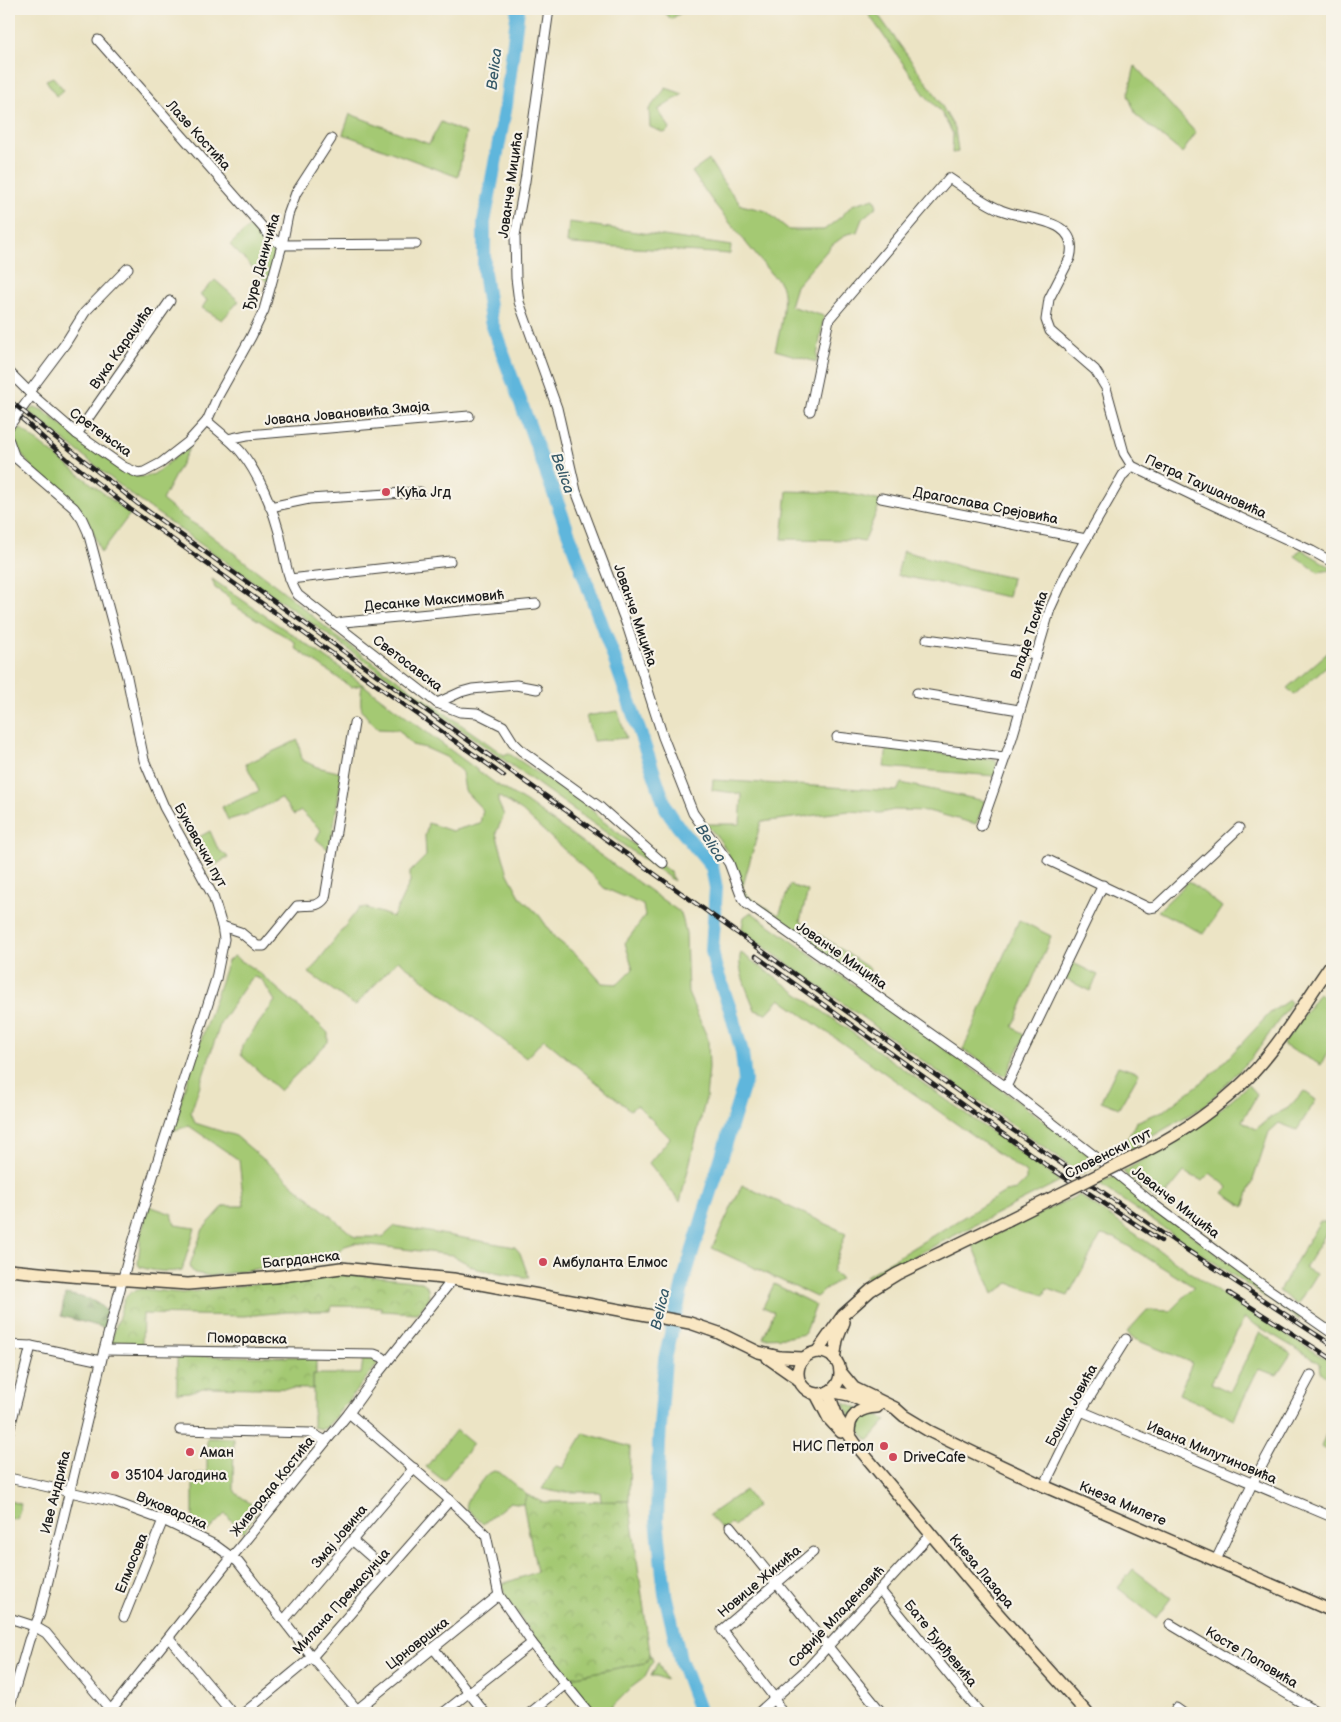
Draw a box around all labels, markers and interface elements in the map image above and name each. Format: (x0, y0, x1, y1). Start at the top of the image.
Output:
water label: Belica (483, 47, 506, 91)
street label: Лазе Костића (162, 96, 235, 174)
street label: Јованче Мицића (495, 130, 526, 239)
street label: Ђуре Даничића (239, 211, 284, 313)
street label: Вука Караџића (86, 301, 157, 393)
street label: Јована Јовановића Змаја (264, 398, 431, 429)
street label: Сретењска (66, 404, 136, 461)
water label: Belica (546, 450, 579, 496)
street label: Петра Таушановића (1142, 451, 1270, 522)
street label: Драгослава Срејовића (912, 483, 1060, 528)
place label: Кућа Јгд (396, 484, 452, 501)
marker: Кућа Јгд (380, 486, 392, 498)
street label: Јованче Мицића (610, 562, 661, 669)
street label: Десанке Максимовић (363, 586, 505, 615)
street label: Владе Тасића (1007, 588, 1052, 681)
street label: Светосавска (369, 632, 447, 696)
street label: Буковачки пут (170, 800, 231, 891)
water label: Belica (691, 820, 730, 866)
street label: Јованче Мицића (793, 918, 891, 993)
street label: Словенски пут (1062, 1124, 1155, 1183)
street label: Јованче Мицића (1128, 1163, 1224, 1242)
street label: Багрданска (261, 1247, 341, 1272)
place label: Амбуланта Елмос (552, 1254, 668, 1271)
marker: Амбуланта Елмос (537, 1256, 549, 1268)
water label: Belica (646, 1286, 674, 1332)
street label: Поморавска (207, 1329, 288, 1348)
street label: Бошка Јовића (1042, 1361, 1101, 1449)
street label: Ивана Милутиновића (1144, 1417, 1280, 1488)
street label: Живорада Костића (227, 1432, 319, 1540)
place label: НИС Петрол (792, 1438, 874, 1455)
marker: НИС Петрол (878, 1440, 890, 1452)
place label: Аман (199, 1444, 234, 1461)
marker: Аман (184, 1446, 196, 1458)
street label: Иве Андрића (37, 1448, 74, 1535)
place label: DriveCafe (903, 1449, 966, 1466)
marker: DriveCafe (887, 1451, 899, 1463)
place label: 35104 Јагодина (125, 1467, 228, 1484)
marker: 35104 Јагодина (109, 1469, 121, 1481)
street label: Кнеза Милете (1077, 1477, 1169, 1530)
street label: Вуковарска (134, 1488, 211, 1533)
street label: Змај Јовина (308, 1500, 371, 1572)
street label: Елмосова (112, 1530, 151, 1596)
street label: Кнеза Лазара (946, 1531, 1018, 1613)
street label: Новице Жикића (714, 1541, 805, 1621)
street label: Милана Премасунца (289, 1544, 394, 1658)
street label: Софије Младеновић (785, 1562, 888, 1671)
street label: Бате Ђурђевића (900, 1597, 981, 1691)
street label: Црновршка (382, 1613, 453, 1673)
street label: Косте Поповића (1202, 1623, 1302, 1692)

